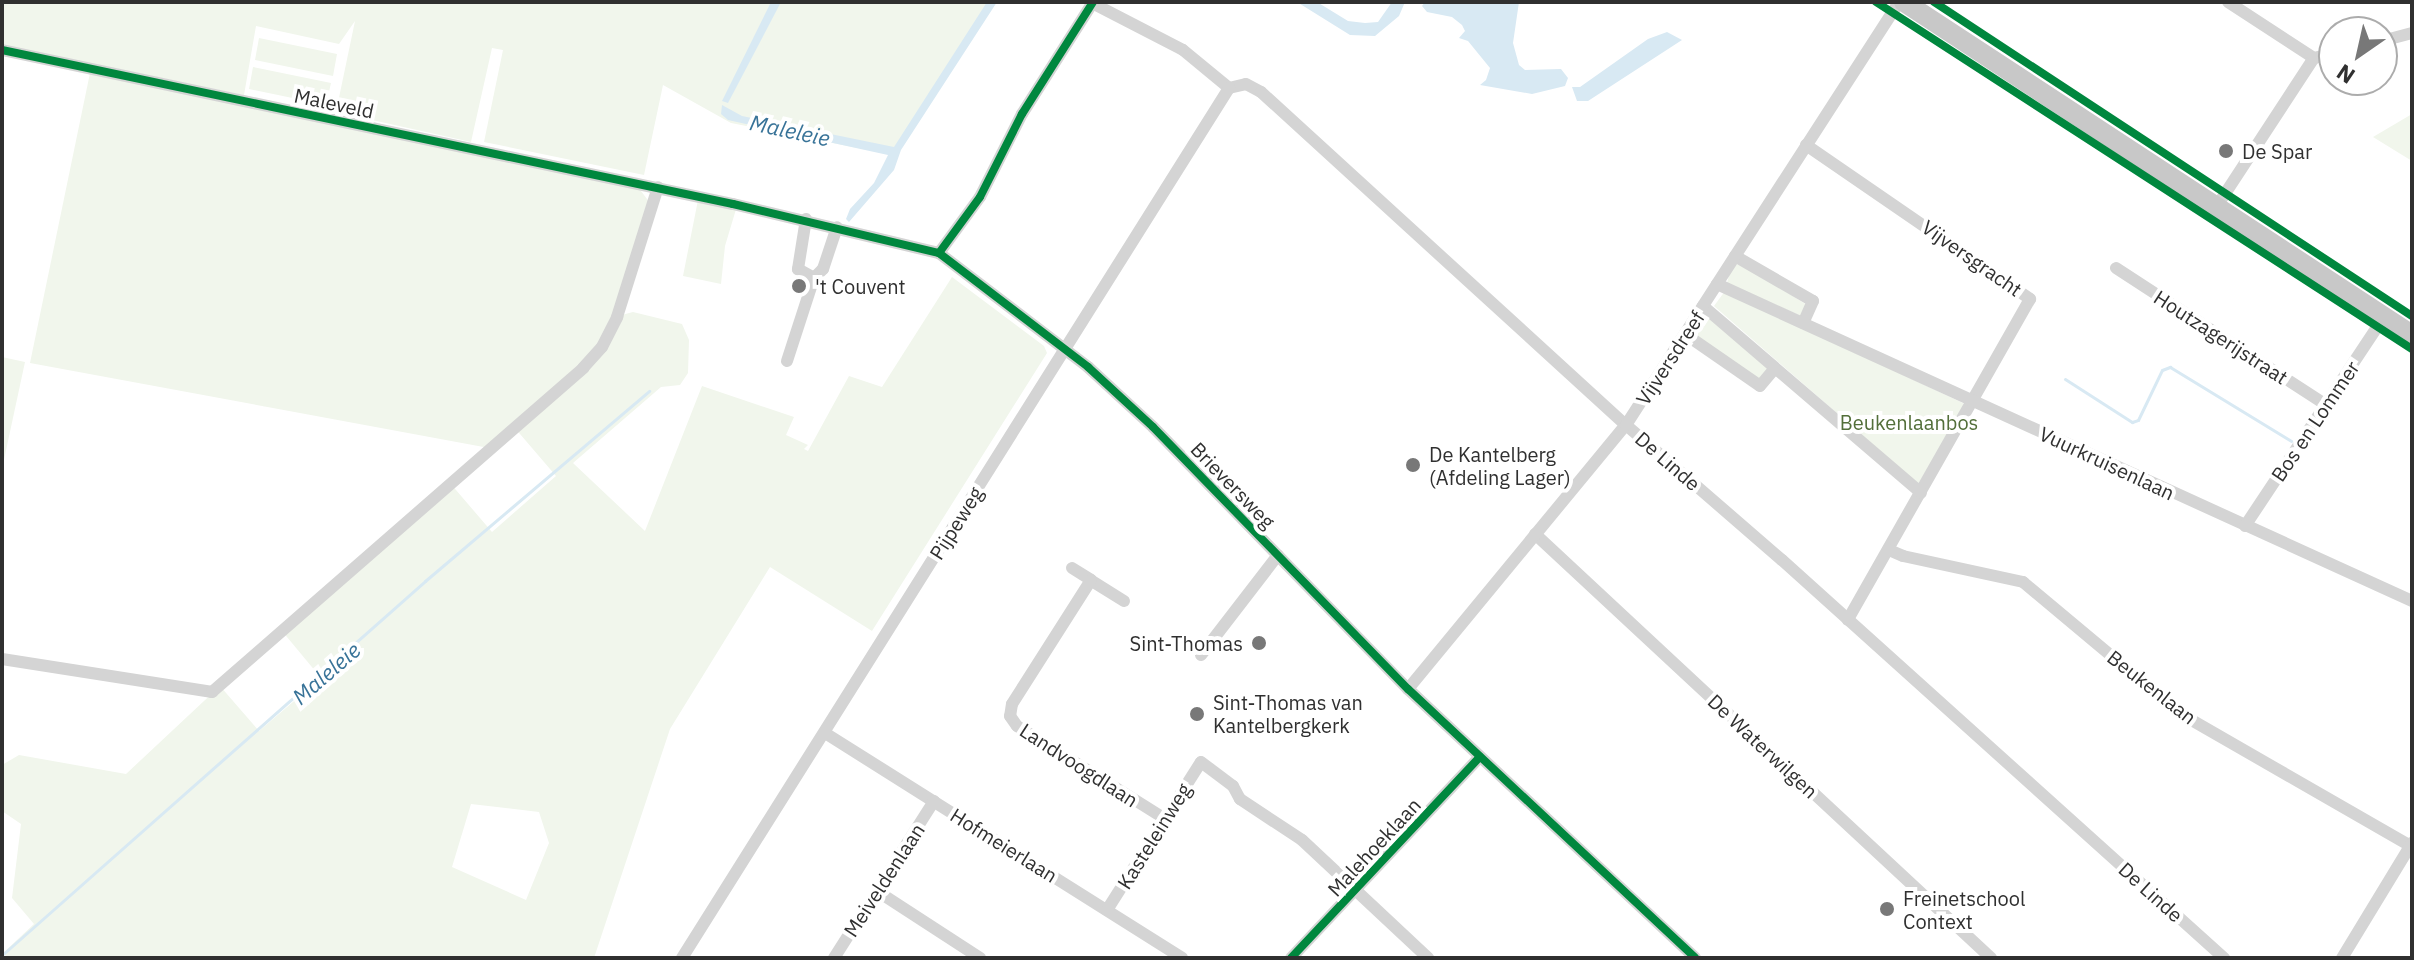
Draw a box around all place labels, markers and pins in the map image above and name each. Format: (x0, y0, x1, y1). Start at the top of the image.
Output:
place label: De Spar (2242, 139, 2312, 163)
marker: De Spar (2217, 142, 2235, 160)
place label: 't Couvent (815, 274, 906, 298)
marker: 't Couvent (790, 277, 808, 295)
place label: De Kantelberg (Afdeling Lager) (1429, 442, 1571, 489)
marker: De Kantelberg (Afdeling Lager) (1404, 456, 1422, 474)
place label: Sint-Thomas (1130, 631, 1243, 655)
marker: Sint-Thomas (1250, 634, 1268, 652)
place label: Sint-Thomas van Kantelbergkerk (1213, 690, 1363, 737)
marker: Sint-Thomas van Kantelbergkerk (1188, 705, 1206, 723)
place label: Freinetschool Context (1903, 886, 2025, 933)
marker: Freinetschool Context (1878, 900, 1896, 918)

